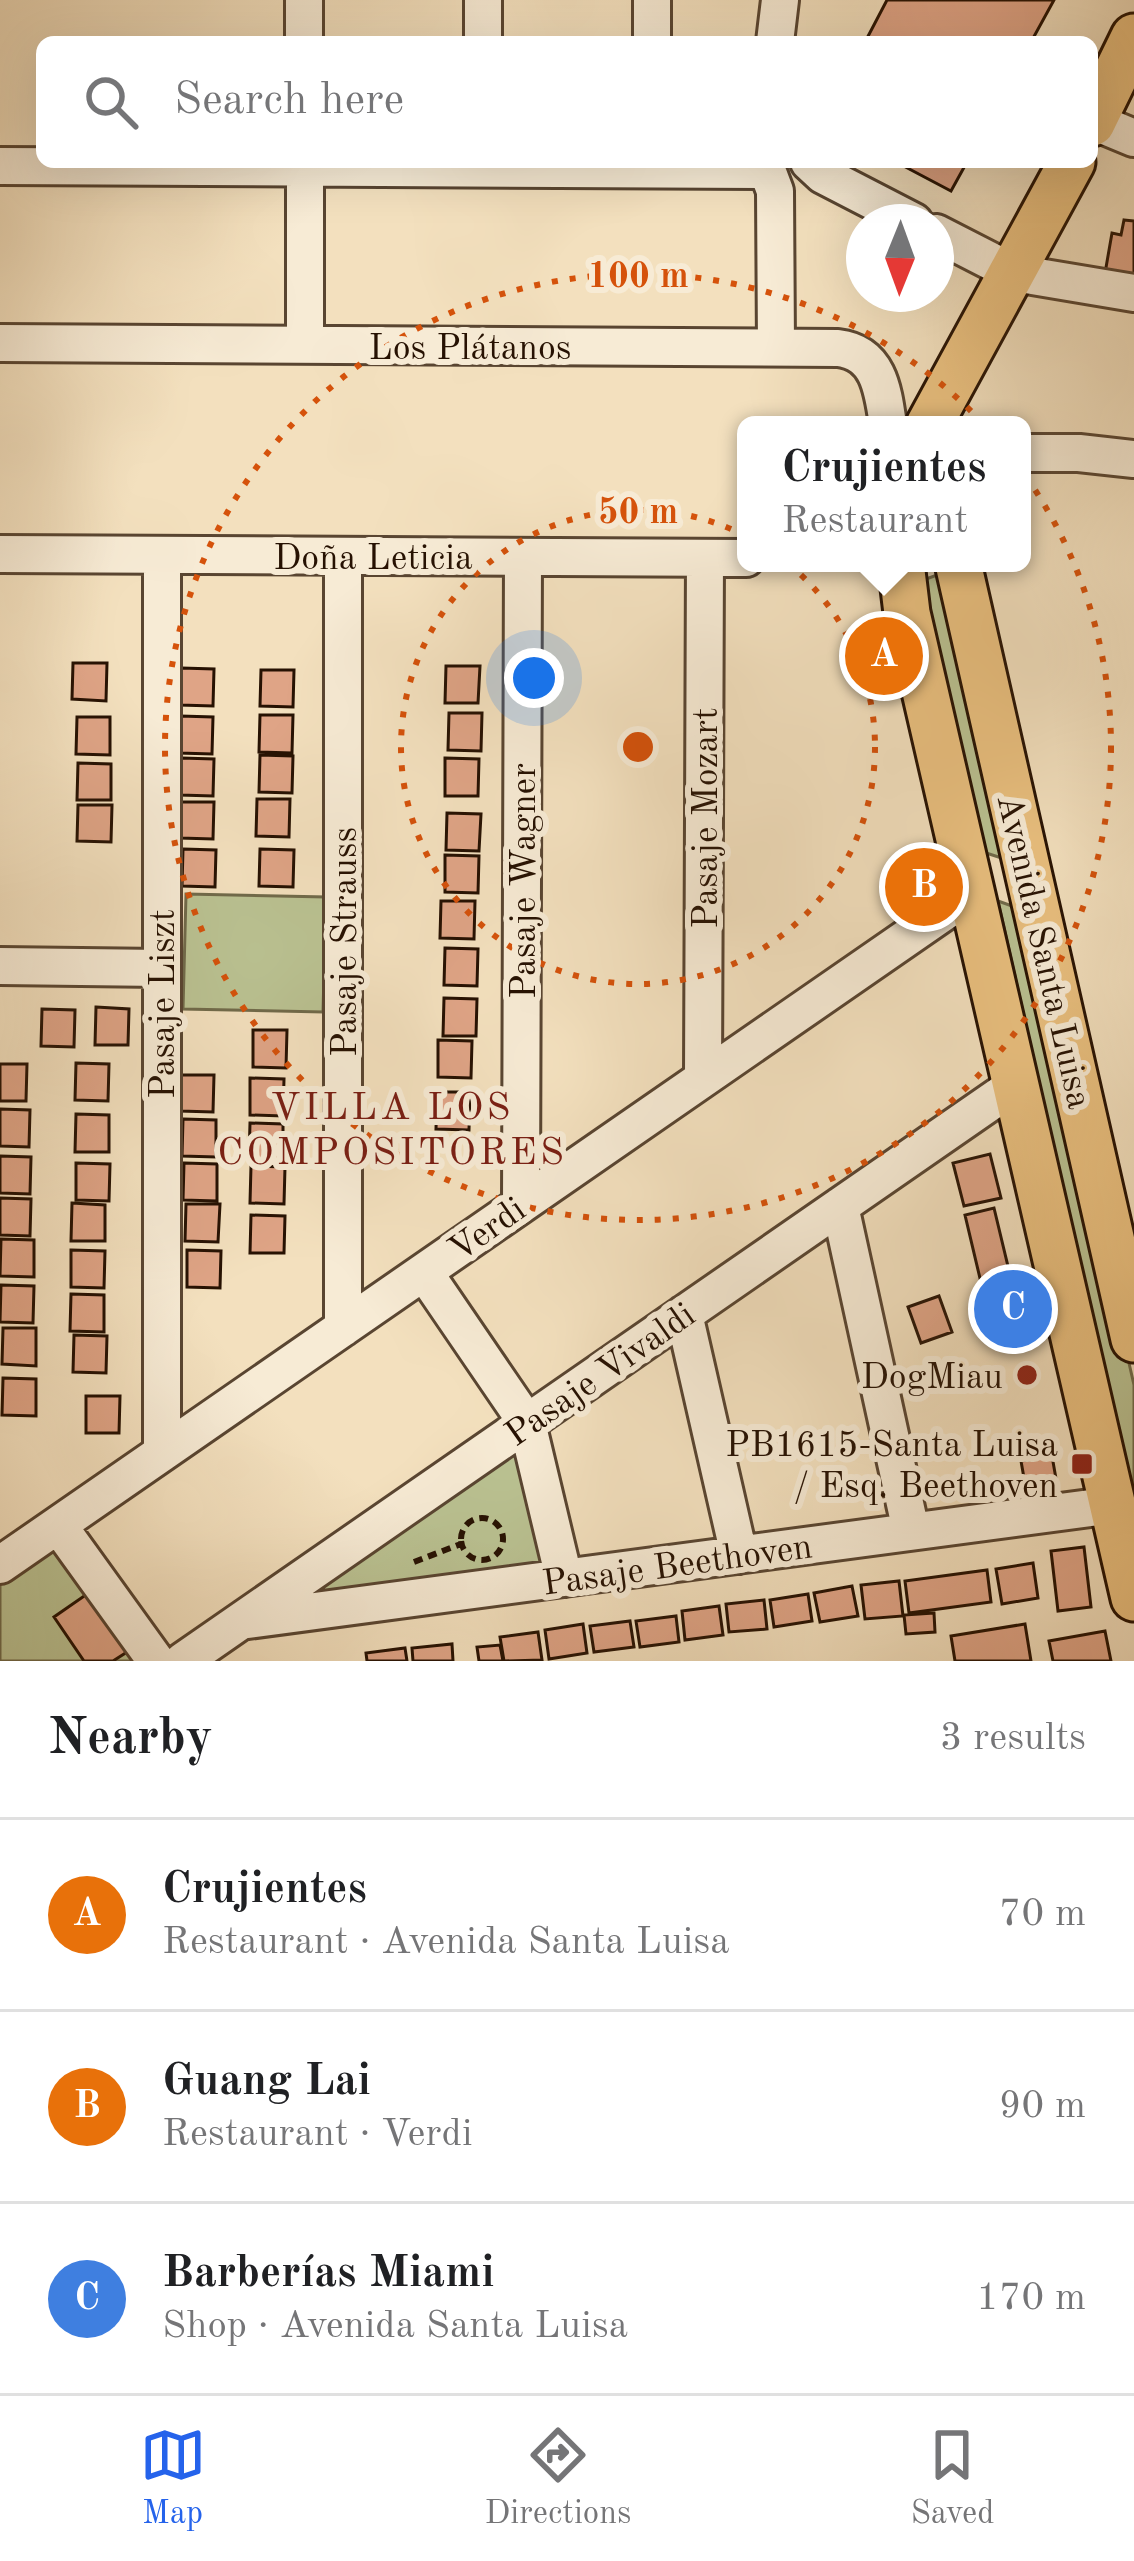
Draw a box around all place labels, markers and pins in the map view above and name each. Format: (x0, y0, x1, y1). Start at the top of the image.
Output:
pin: A (845, 611, 923, 701)
centre of rings (617, 726, 659, 768)
pin: B (885, 842, 963, 932)
pin: C (974, 1264, 1052, 1354)
place label: DogMiau (861, 1361, 1003, 1397)
marker: DogMiau (1014, 1362, 1040, 1388)
place label: PB1615-Santa Luisa / Esq. Beethoven (725, 1429, 1058, 1506)
marker: PB1615-Santa Luisa / Esq. Beethoven (1069, 1451, 1095, 1477)

